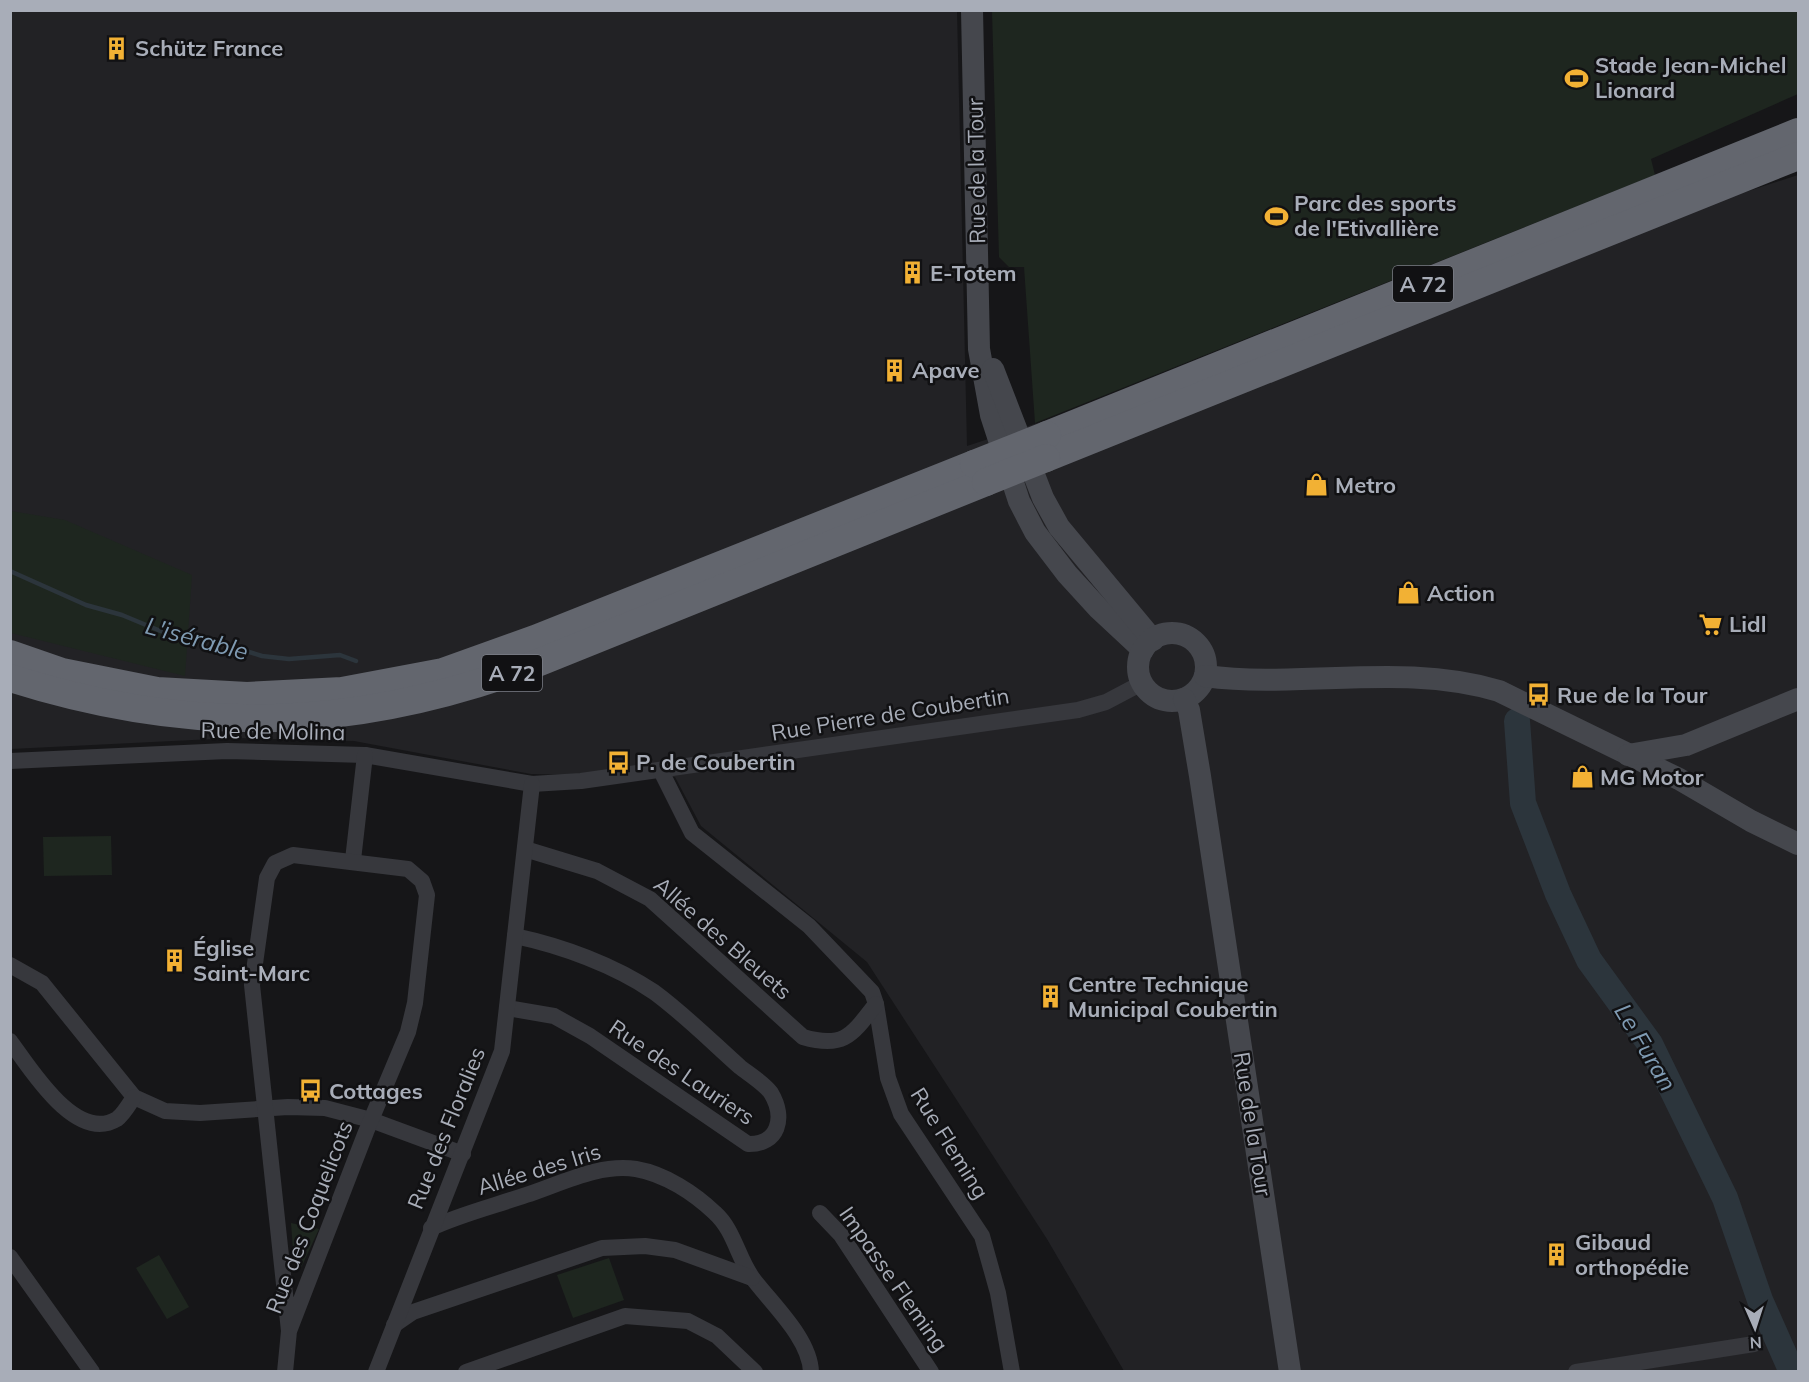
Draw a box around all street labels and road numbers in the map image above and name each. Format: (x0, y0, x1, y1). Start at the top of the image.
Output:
street label: Rue de la Tour (961, 98, 991, 244)
road number: A 72 (1393, 266, 1453, 302)
road number: A 72 (482, 655, 542, 691)
street label: Rue Pierre de Coubertin (769, 681, 1011, 747)
street label: Rue de Molina (200, 716, 346, 746)
street label: Allée des Bleuets (648, 870, 798, 1006)
street label: Rue des Lauriers (604, 1013, 760, 1131)
street label: Rue des Floralies (401, 1043, 491, 1213)
street label: Rue de la Tour (1228, 1050, 1278, 1198)
street label: Rue Fleming (905, 1082, 995, 1204)
street label: Rue des Coquelicots (259, 1117, 359, 1317)
street label: Allée des Iris (474, 1137, 604, 1201)
street label: Impasse Fleming (833, 1201, 955, 1357)

